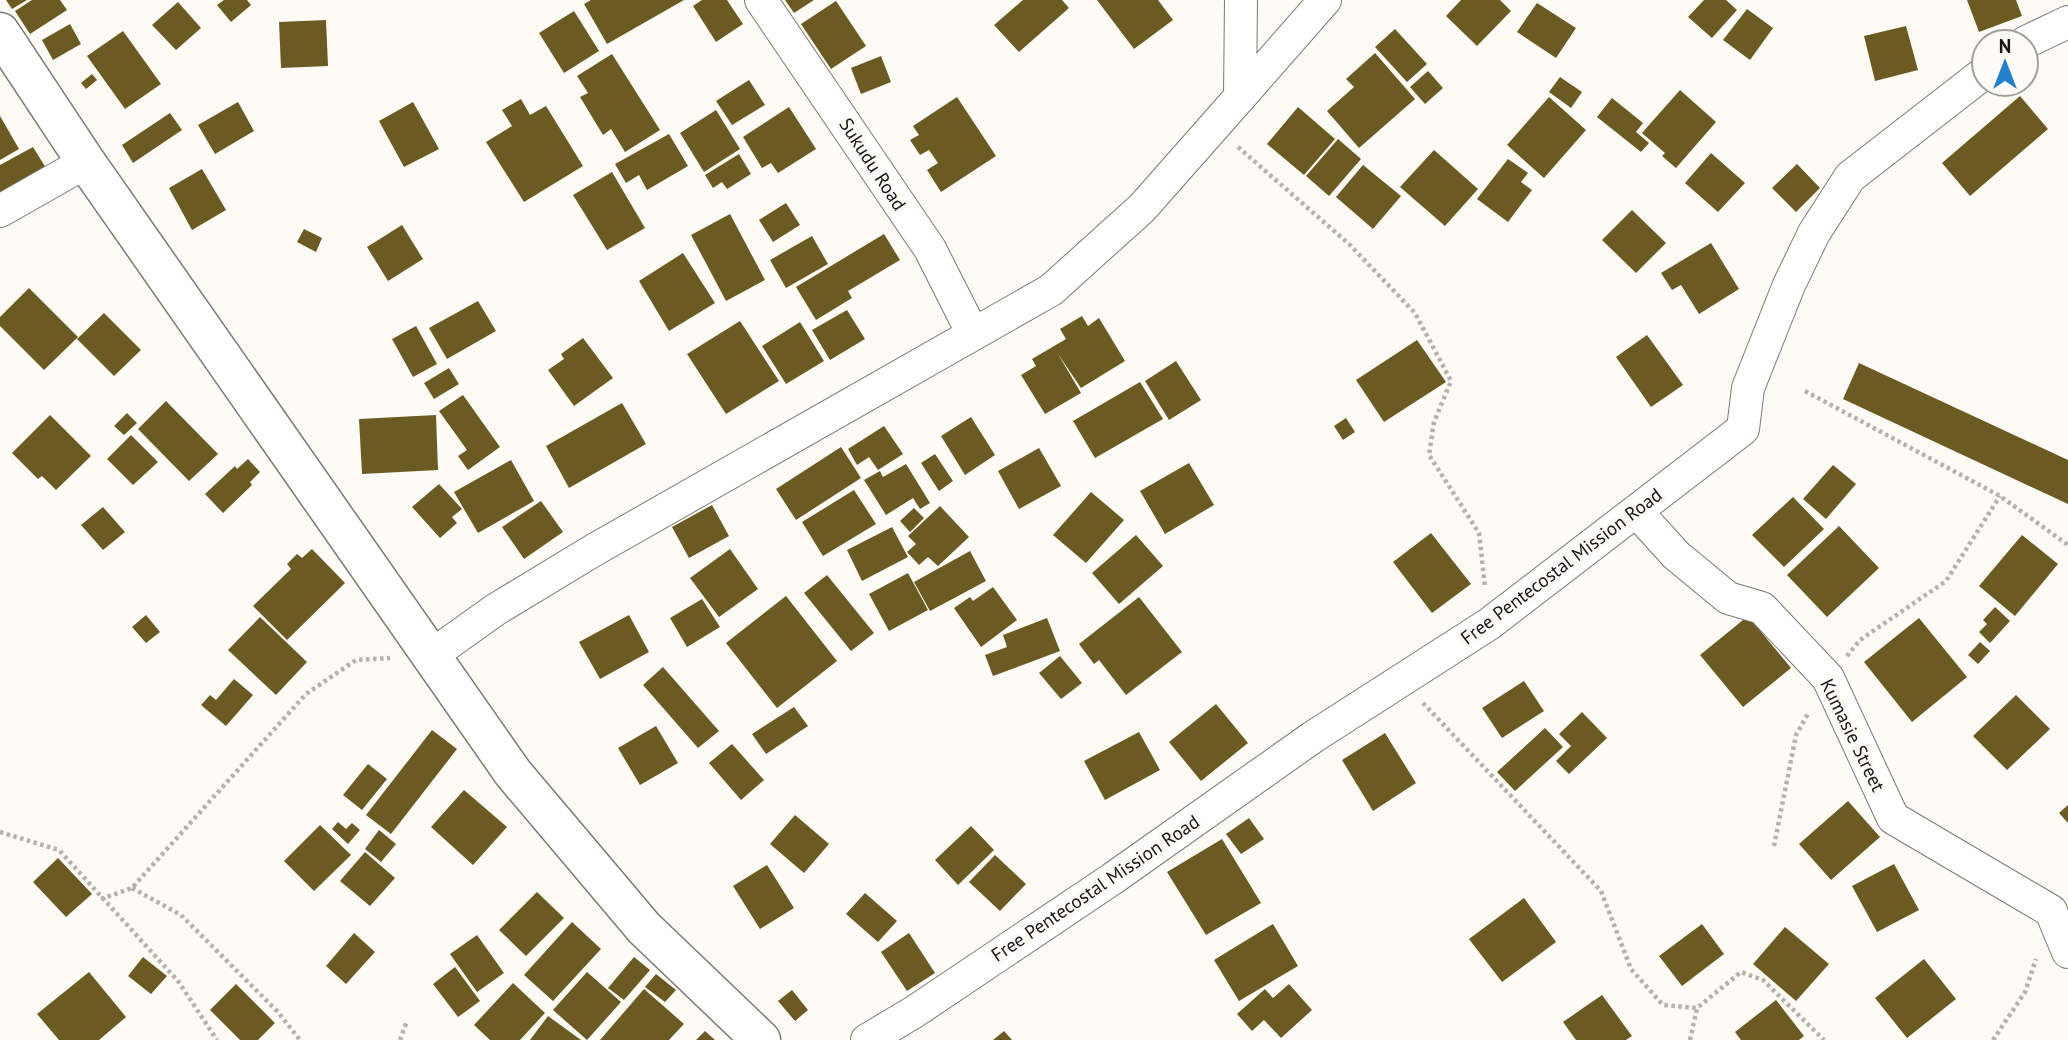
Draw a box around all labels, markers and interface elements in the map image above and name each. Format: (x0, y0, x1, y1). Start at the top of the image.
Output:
north arrow (1970, 28, 2040, 98)
text: N (1999, 34, 2011, 58)
street label: Sukudu Road (834, 113, 912, 215)
street label: Free Pentecostal Mission Road (1456, 482, 1666, 650)
street label: Kumasie Street (1815, 675, 1891, 796)
street label: Free Pentecostal Mission Road (986, 809, 1204, 967)

